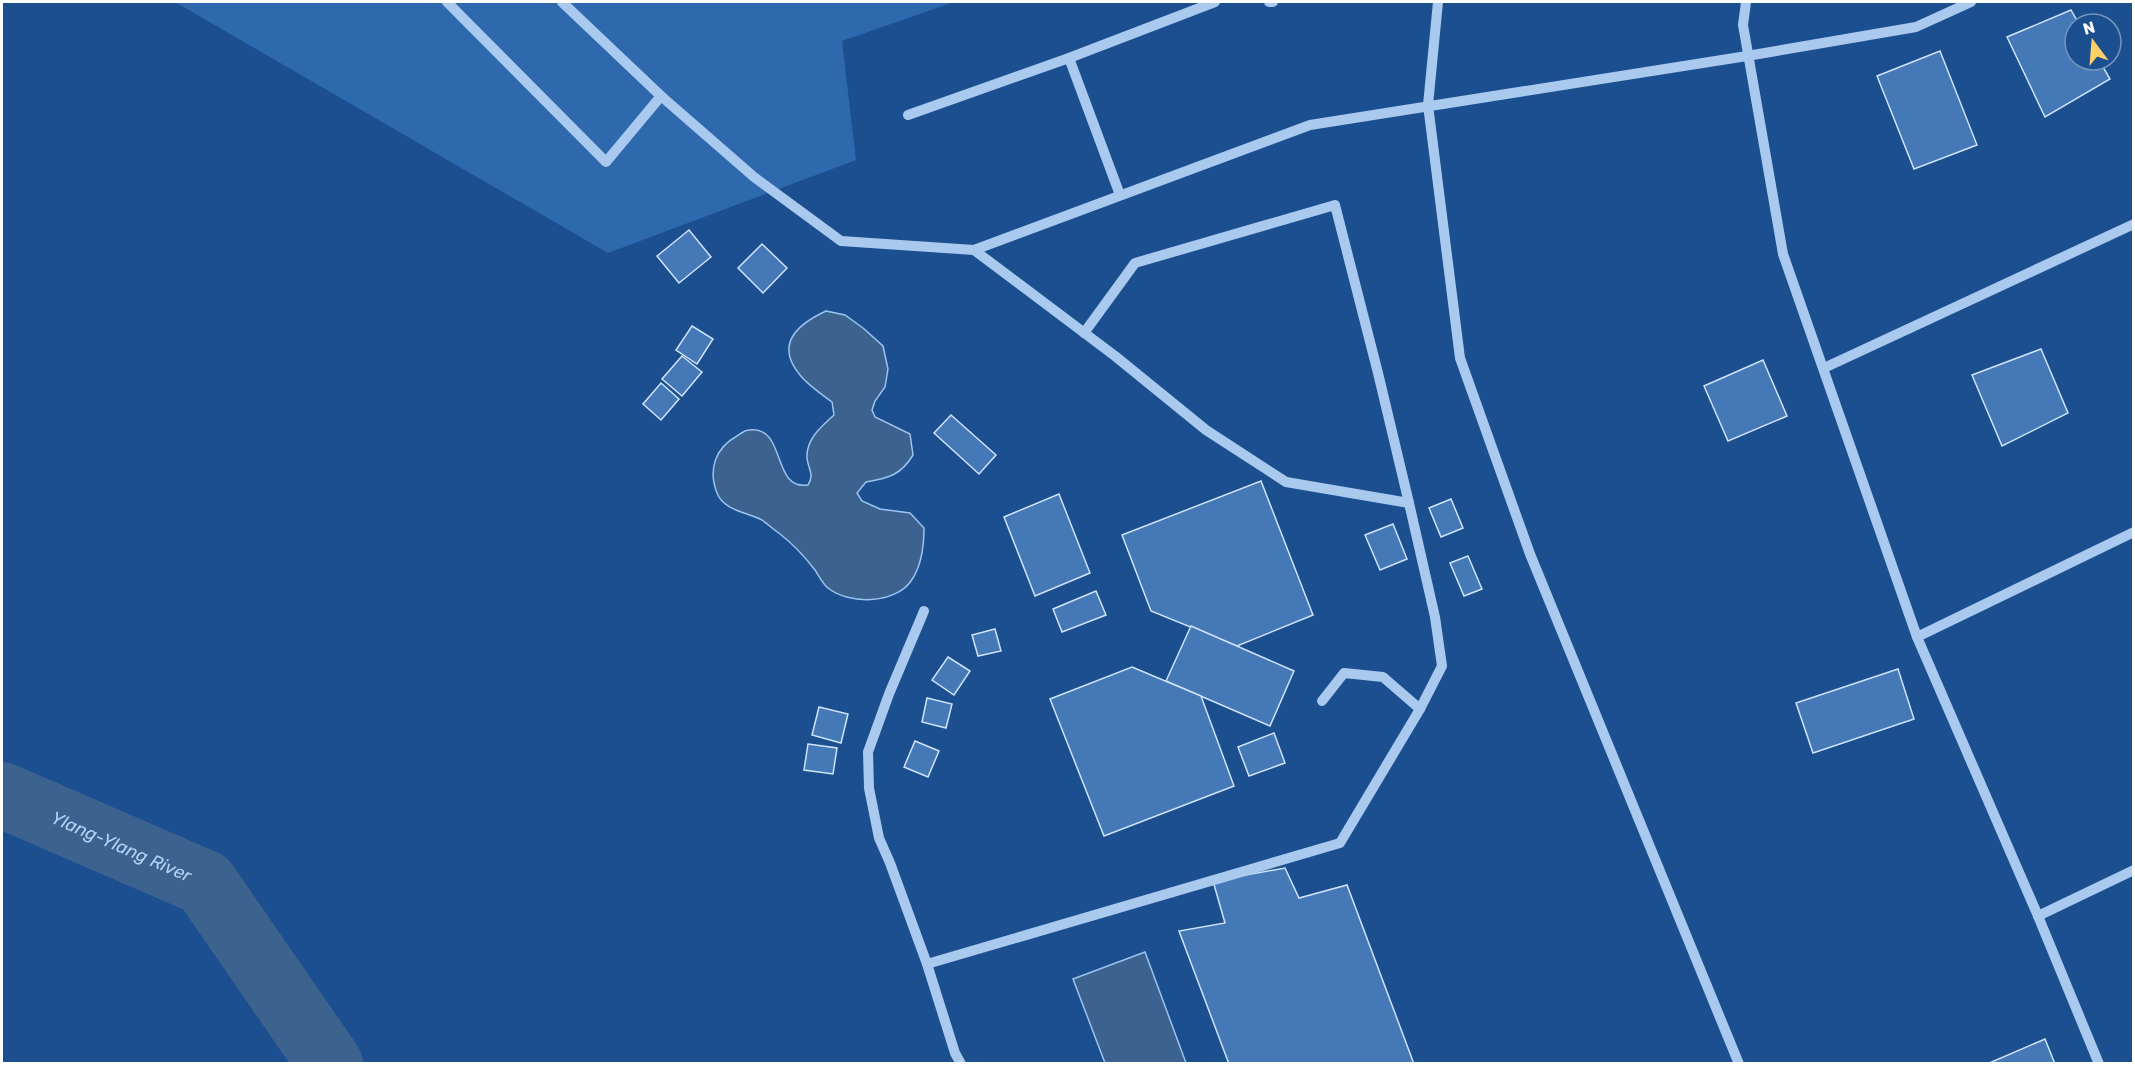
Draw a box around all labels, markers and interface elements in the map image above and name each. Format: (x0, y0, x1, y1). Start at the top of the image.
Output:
north arrow (2063, 12, 2123, 72)
text: N (2081, 17, 2097, 39)
water label: Ylang-Ylang River (48, 807, 196, 887)

